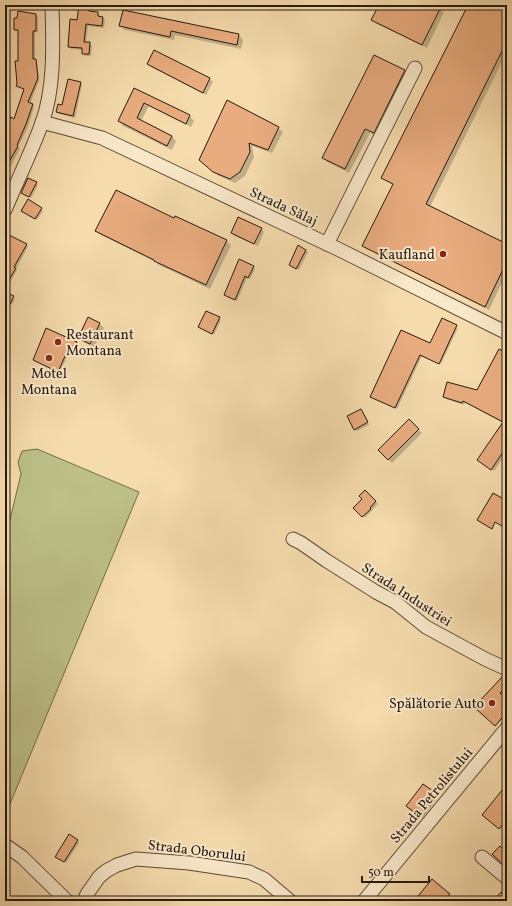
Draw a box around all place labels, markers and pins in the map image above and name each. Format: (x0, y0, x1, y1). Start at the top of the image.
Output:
place label: Kaufland (379, 246, 435, 265)
marker: Kaufland (438, 249, 448, 259)
place label: Restaurant Montana (66, 326, 134, 361)
marker: Restaurant Montana (53, 337, 63, 347)
marker: Motel Montana (44, 353, 54, 363)
place label: Motel Montana (21, 365, 77, 400)
place label: Spălătorie Auto (389, 695, 484, 714)
marker: Spălătorie Auto (487, 698, 497, 708)

